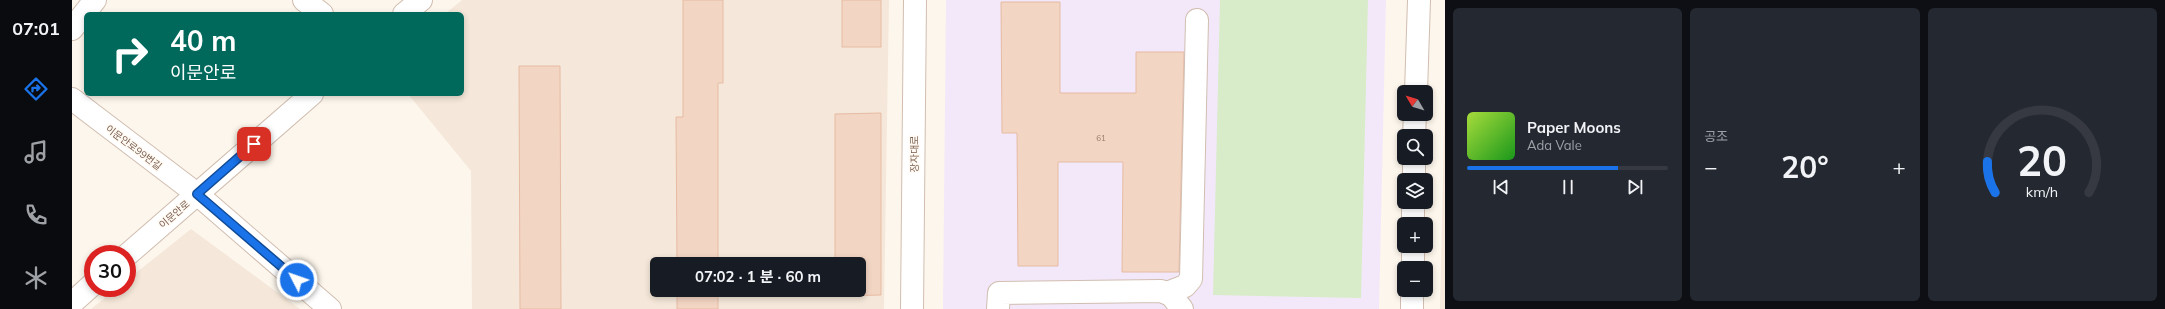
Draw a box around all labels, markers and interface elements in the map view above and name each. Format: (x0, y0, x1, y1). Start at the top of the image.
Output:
text: 07:01 (12, 17, 60, 40)
text: 40 m (170, 23, 236, 58)
icon: right (104, 28, 156, 80)
text: 이문안로 (170, 61, 236, 84)
icon: directions (22, 75, 50, 103)
north arrow (1397, 85, 1433, 121)
map controls (1397, 85, 1433, 297)
text: Paper Moons (1527, 118, 1621, 137)
street label: 이문안로99번길 (103, 122, 164, 173)
pin (237, 127, 271, 161)
text: 공조 (1704, 128, 1728, 144)
button: search (1397, 129, 1433, 165)
icon: arrive (243, 133, 265, 155)
house number: 61 (1096, 133, 1106, 143)
text: 20 (2017, 133, 2067, 185)
street label: 장자대로 (908, 136, 921, 172)
text: Ada Vale (1527, 137, 1582, 153)
icon: music (22, 138, 50, 166)
text: 20° (1781, 148, 1829, 186)
text: − (1704, 153, 1718, 181)
text: + (1892, 153, 1906, 181)
button: layers (1397, 173, 1433, 209)
icon: previous (1490, 176, 1512, 198)
icon: pause (1557, 176, 1579, 198)
icon: next (1624, 176, 1646, 198)
text: km/h (2026, 182, 2058, 200)
street label: 이문안로 (156, 197, 192, 231)
icon: phone (22, 201, 50, 229)
button: + (1397, 217, 1433, 253)
speed limit sign: 30 (84, 245, 136, 297)
position arrow (276, 259, 318, 301)
button: − (1397, 261, 1433, 297)
icon: climate (22, 264, 50, 292)
text: 07:02 · 1 분 · 60 m (695, 267, 821, 286)

